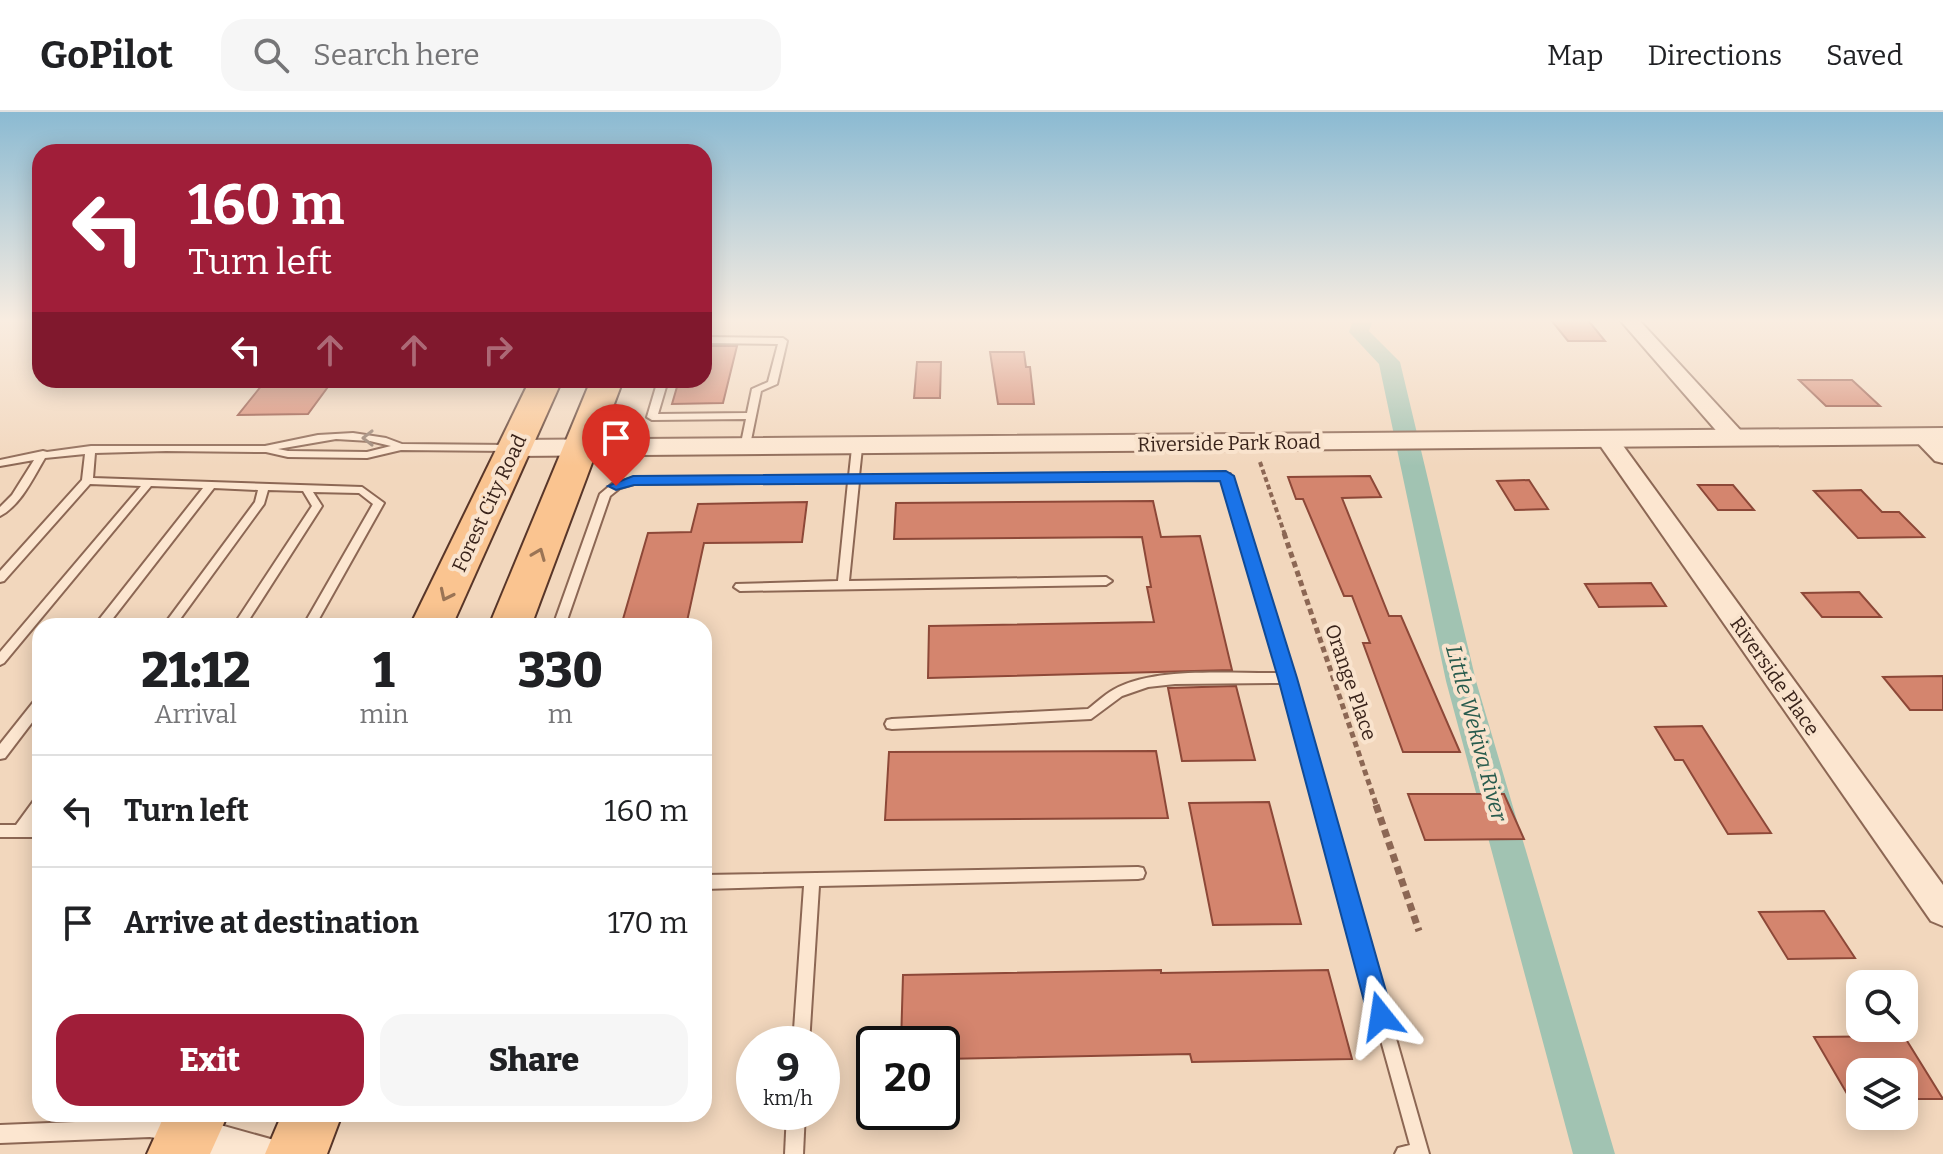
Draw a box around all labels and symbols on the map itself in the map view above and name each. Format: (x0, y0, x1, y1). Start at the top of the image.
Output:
pin (582, 404, 650, 486)
one-way arrow (361, 429, 374, 447)
street label: Riverside Park Road (1137, 429, 1321, 457)
street label: Forest City Road (447, 430, 531, 576)
one-way arrow (529, 548, 546, 562)
one-way arrow (440, 586, 456, 601)
street label: Riverside Place (1725, 612, 1825, 740)
street label: Orange Place (1320, 621, 1382, 743)
water label: Little Wekiva River (1440, 642, 1513, 825)
position arrow (1339, 974, 1423, 1058)
speed limit sign: 20 (856, 1026, 960, 1130)

